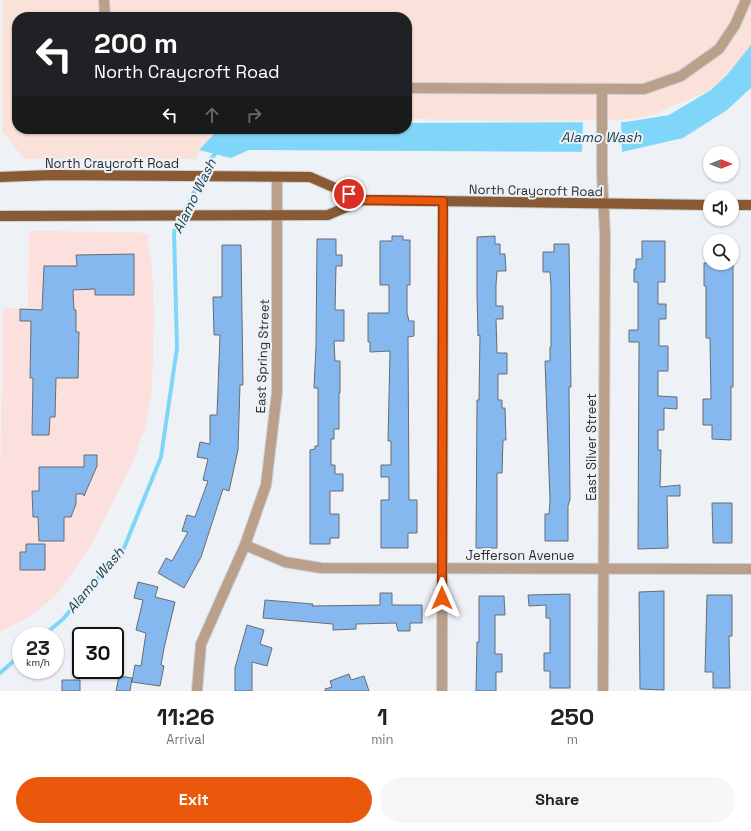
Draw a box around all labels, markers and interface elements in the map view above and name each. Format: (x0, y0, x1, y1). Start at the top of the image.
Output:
text: 200 m (94, 25, 178, 61)
icon: left (28, 28, 80, 80)
text: North Craycroft Road (94, 60, 280, 83)
icon: left (159, 104, 181, 126)
icon: ahead (201, 104, 223, 126)
icon: right (243, 104, 265, 126)
water label: Alamo Wash (561, 128, 642, 146)
north arrow (703, 146, 739, 182)
map controls (703, 146, 739, 270)
street label: North Craycroft Road (45, 155, 179, 172)
water label: Alamo Wash (168, 155, 220, 236)
pin (332, 177, 366, 211)
street label: North Craycroft Road (469, 181, 603, 200)
icon: arrive (338, 183, 360, 205)
button: sound (703, 190, 739, 226)
button: search (703, 234, 739, 270)
street label: East Spring Street (252, 298, 273, 414)
street label: East Silver Street (583, 393, 600, 501)
water label: Alamo Wash (62, 543, 128, 617)
street label: Jefferson Avenue (466, 547, 574, 564)
position arrow (421, 577, 463, 619)
speed limit sign: 30 (72, 627, 124, 679)
text: 23 (26, 635, 50, 661)
text: km/h (26, 656, 50, 669)
text: 11:26 (157, 701, 215, 732)
text: 1 (377, 701, 388, 732)
text: 250 (550, 701, 594, 732)
text: Arrival (166, 731, 205, 748)
text: min (371, 731, 394, 748)
text: m (567, 731, 578, 748)
button: Exit (16, 777, 372, 823)
button: Share (380, 777, 735, 823)

